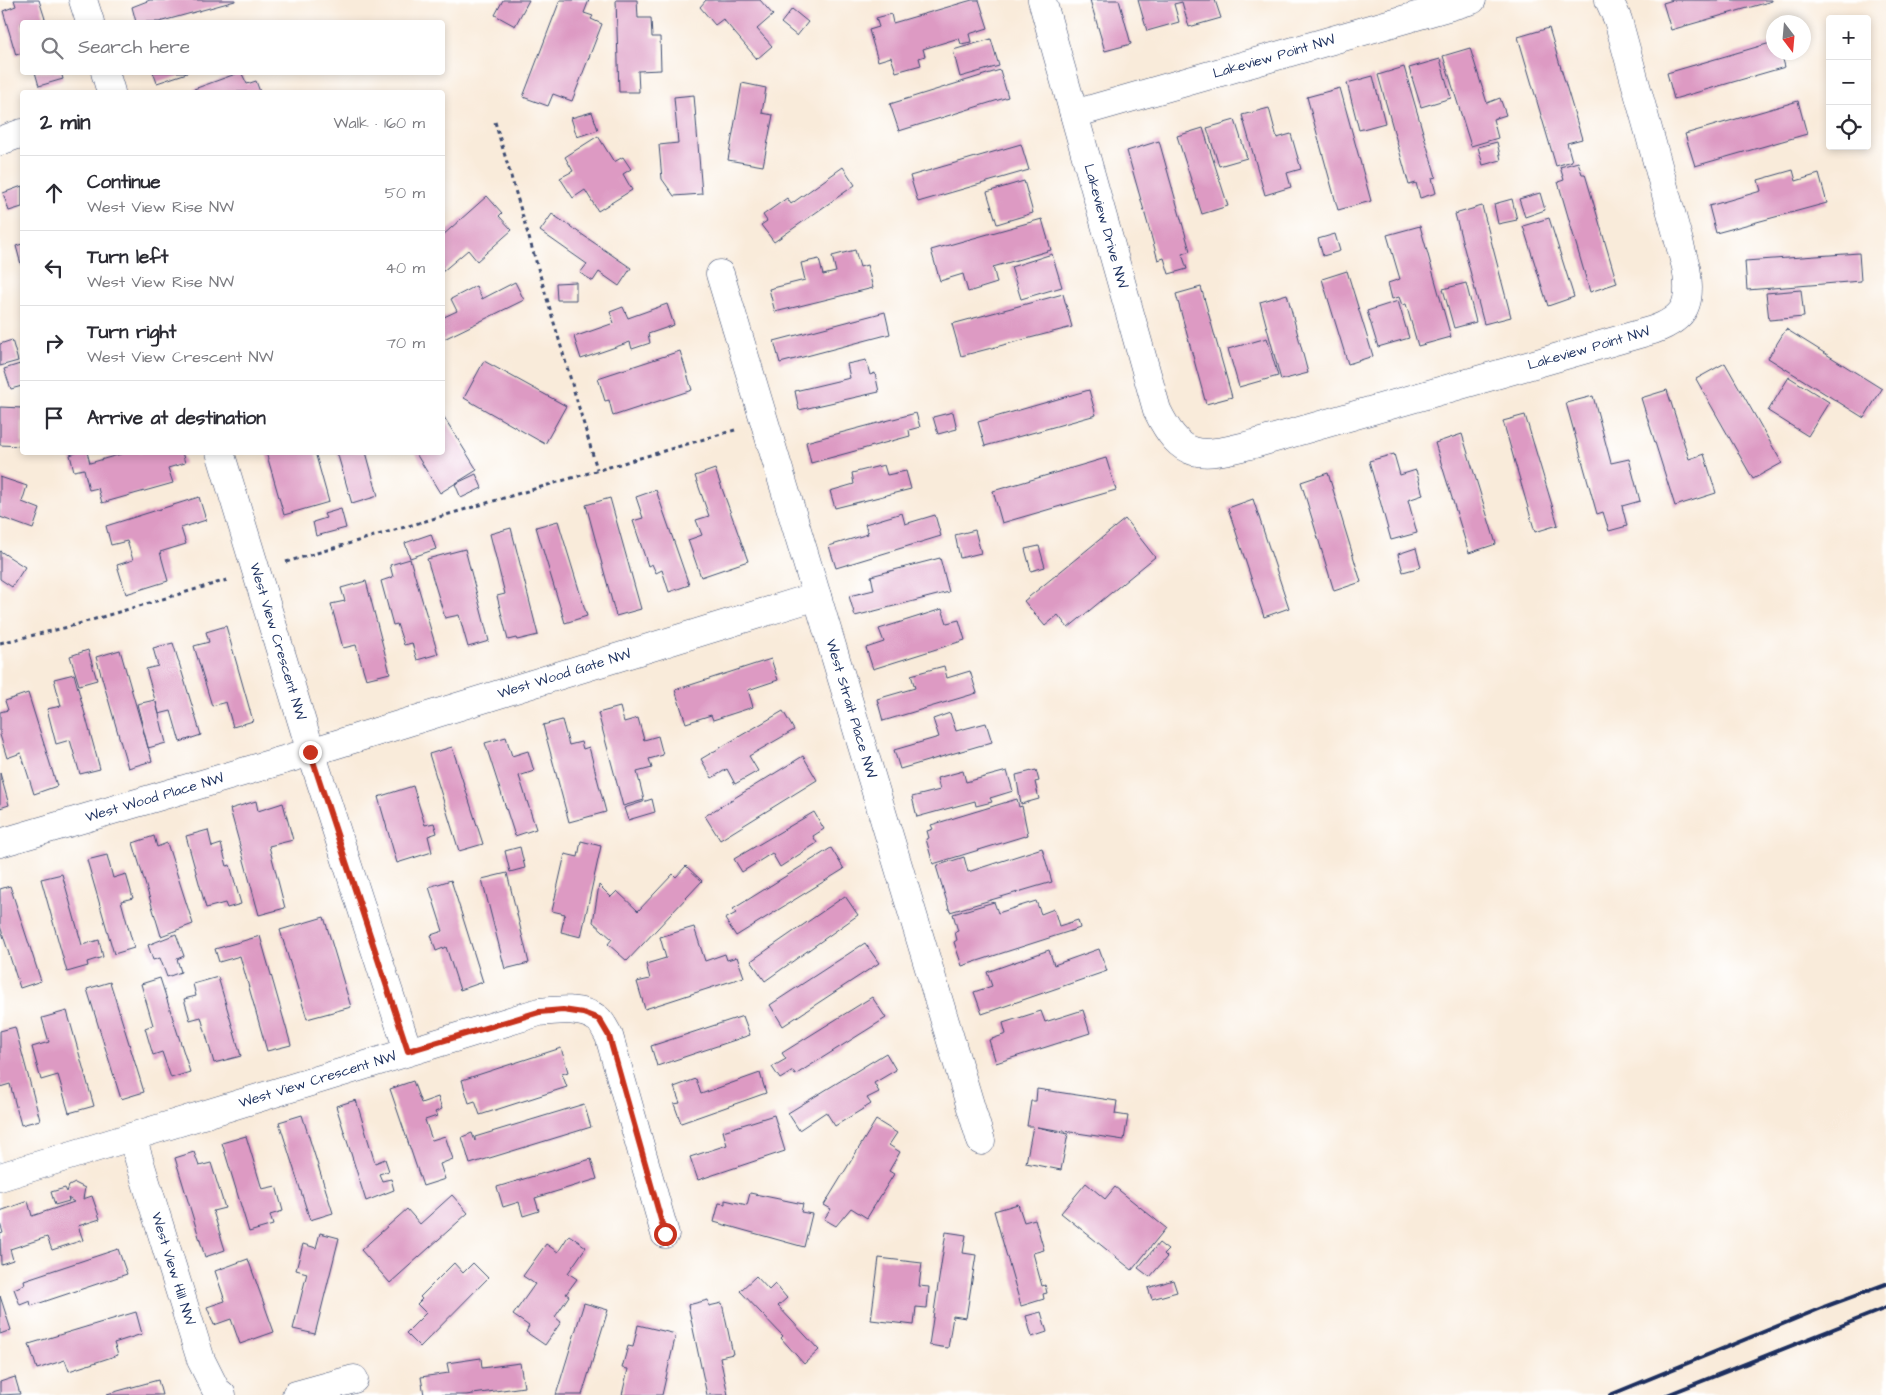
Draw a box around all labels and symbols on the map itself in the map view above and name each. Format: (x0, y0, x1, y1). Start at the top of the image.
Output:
north arrow (1766, 15, 1811, 60)
street label: Lakeview Point NW (1211, 30, 1337, 84)
street label: Lakeview Drive NW (1079, 162, 1132, 291)
street label: Lakeview Point NW (1525, 321, 1652, 375)
street label: West View Crescent NW (244, 560, 311, 723)
street label: West Strait Place NW (821, 637, 881, 781)
street label: West Wood Gate NW (495, 644, 633, 704)
route end (299, 741, 322, 764)
street label: West Wood Place NW (83, 768, 226, 827)
street label: West View Crescent NW (236, 1046, 399, 1113)
street label: West View Hill NW (146, 1210, 200, 1328)
route start (654, 1223, 677, 1246)

